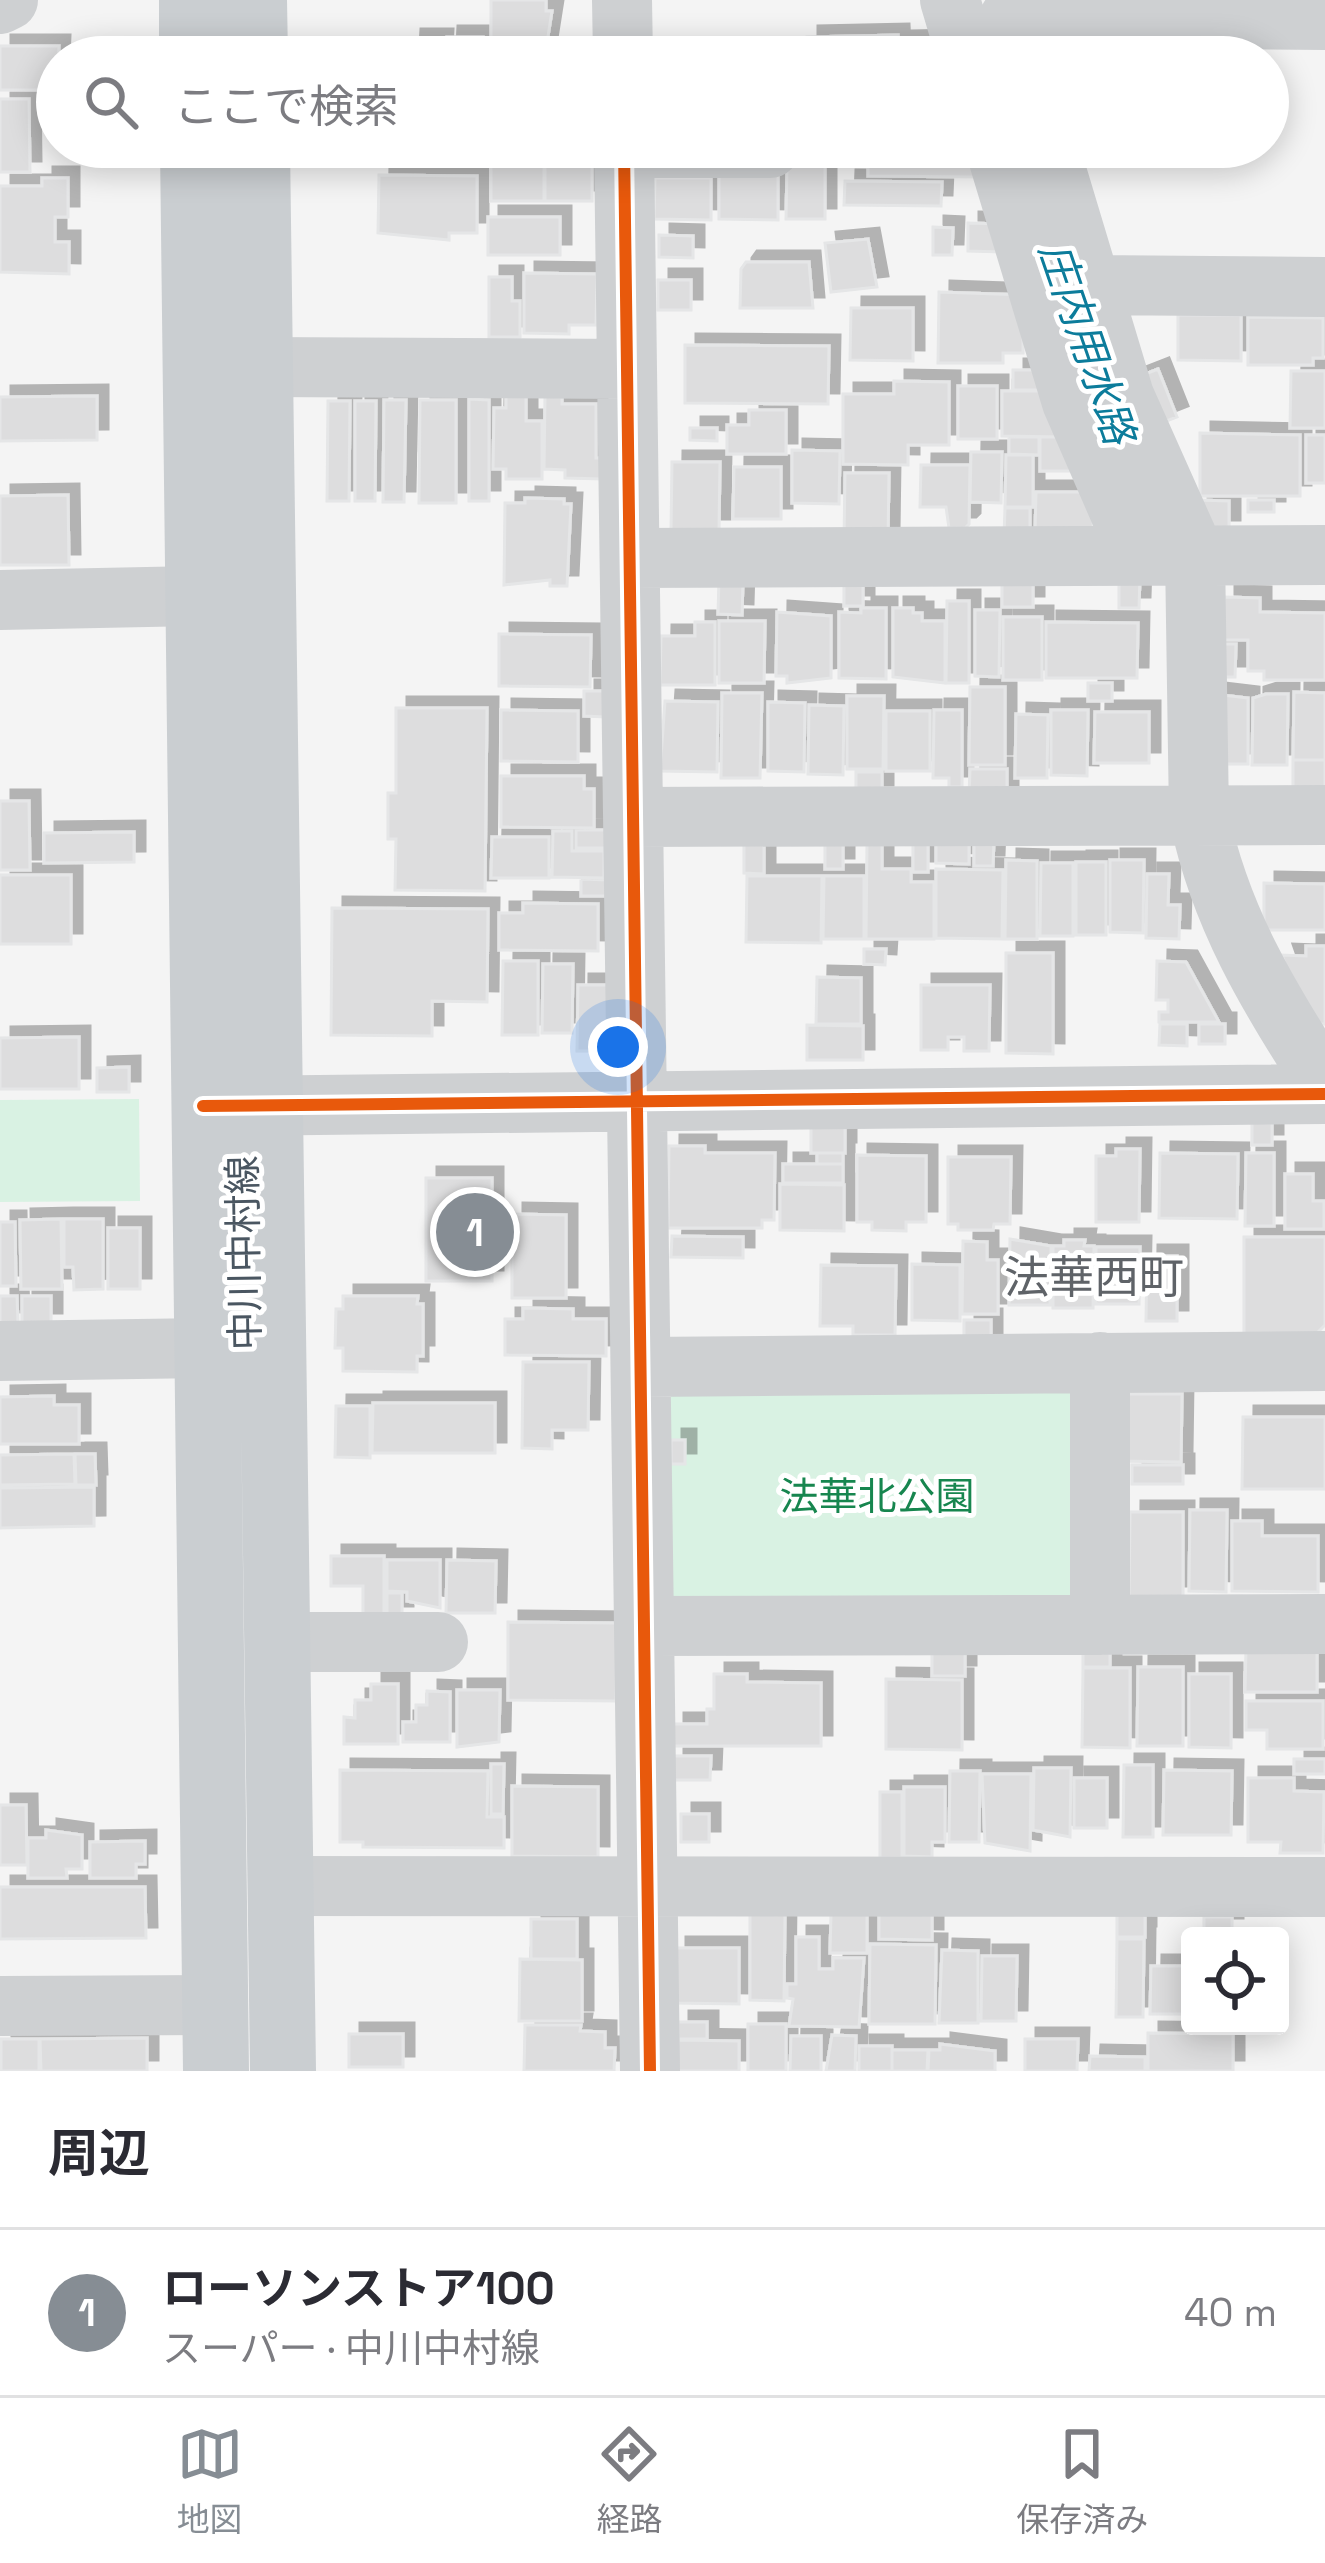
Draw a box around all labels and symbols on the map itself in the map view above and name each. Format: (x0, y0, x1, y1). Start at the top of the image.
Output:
water label: 庄内用水路 (1028, 235, 1147, 454)
your location (588, 1017, 648, 1077)
street label: 中川中村線 (218, 1155, 270, 1351)
pin: 1 (436, 1187, 514, 1277)
district label: 法華西町 (1004, 1249, 1184, 1306)
park label: 法華北公園 (779, 1472, 975, 1521)

